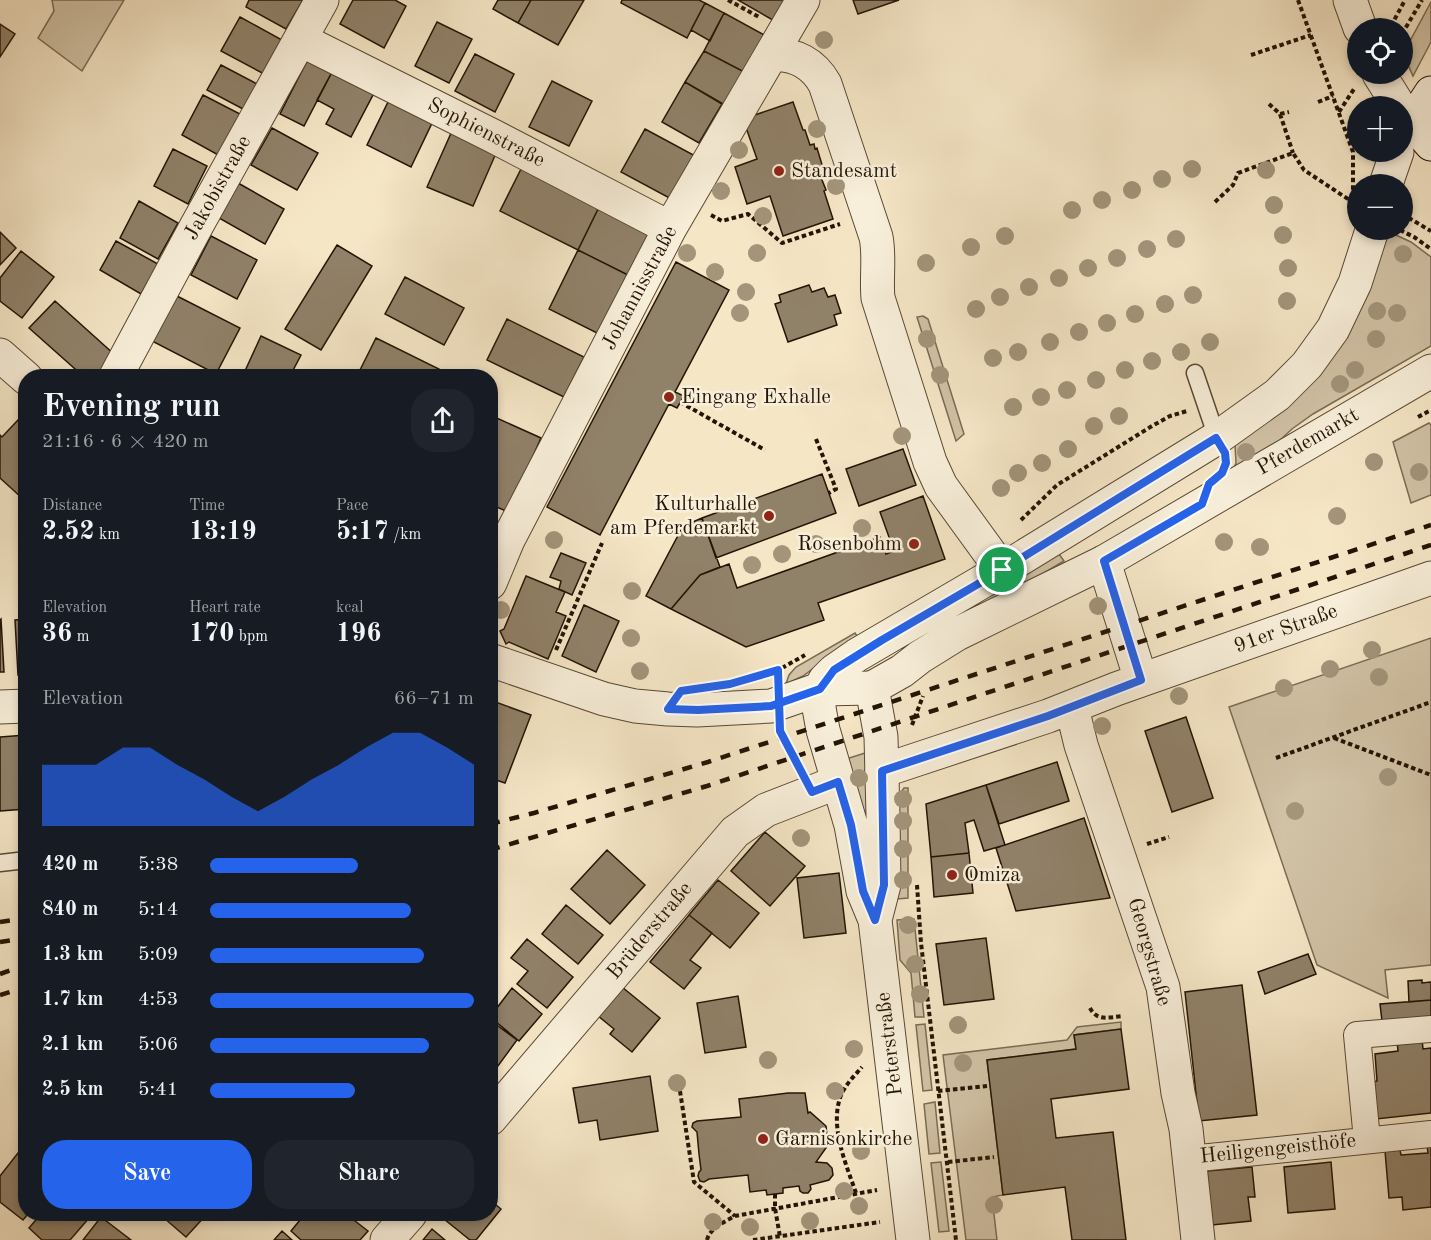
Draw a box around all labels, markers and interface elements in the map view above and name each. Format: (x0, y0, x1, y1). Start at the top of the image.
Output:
map controls (1347, 18, 1413, 240)
button: locate (1347, 18, 1413, 84)
street label: Sophienstraße (424, 94, 548, 172)
button: + (1347, 96, 1413, 162)
street label: Jakobistraße (181, 132, 255, 244)
place label: Standesamt (791, 161, 897, 182)
marker: Standesamt (772, 164, 786, 178)
button: − (1347, 174, 1413, 240)
street label: Johannisstraße (599, 223, 681, 353)
place label: Eingang Exhalle (681, 387, 831, 408)
button: share (411, 389, 474, 452)
marker: Eingang Exhalle (662, 390, 676, 404)
text: Evening run (42, 391, 221, 424)
street label: Pferdemarkt (1253, 404, 1363, 480)
text: 21:16 · 6 × 420 m (42, 432, 209, 452)
place label: Kulturhalle am Pferdemarkt (610, 494, 757, 539)
text: Distance (42, 498, 102, 514)
text: Time (189, 498, 225, 514)
text: Pace (336, 498, 368, 514)
marker: Kulturhalle am Pferdemarkt (762, 509, 776, 523)
text: 2.52 (42, 519, 95, 545)
text: 13:19 (189, 519, 257, 545)
text: 5:17 (336, 519, 389, 545)
text: km (95, 527, 120, 543)
text: /km (389, 527, 421, 543)
place label: Rosenbohm (797, 534, 902, 555)
marker: Rosenbohm (907, 537, 921, 551)
pin (976, 544, 1027, 595)
icon: arrive (985, 553, 1018, 586)
text: Elevation (42, 600, 107, 616)
text: Heart rate (189, 600, 261, 616)
text: kcal (336, 600, 364, 616)
street label: 91er Straße (1231, 601, 1341, 657)
text: 36 (42, 621, 72, 647)
text: 170 (189, 621, 234, 647)
text: 196 (336, 621, 381, 647)
text: m (72, 629, 89, 645)
text: bpm (234, 629, 268, 645)
text: Elevation (42, 689, 123, 709)
text: 66–71 m (394, 689, 474, 709)
text: 420 m (42, 855, 98, 875)
text: 5:38 (138, 855, 178, 875)
place label: Omiza (964, 865, 1021, 886)
marker: Omiza (945, 868, 959, 882)
street label: Brüderstraße (603, 878, 697, 984)
street label: Georgstraße (1124, 896, 1174, 1008)
text: 840 m (42, 900, 98, 920)
text: 5:14 (138, 900, 178, 920)
text: 1.3 km (42, 945, 104, 965)
text: 5:09 (138, 945, 178, 965)
text: 1.7 km (42, 990, 104, 1010)
text: 4:53 (138, 990, 178, 1010)
street label: Peterstraße (873, 991, 907, 1097)
text: 2.1 km (42, 1035, 104, 1055)
text: 5:06 (138, 1035, 178, 1055)
text: 2.5 km (42, 1080, 104, 1100)
text: 5:41 (138, 1080, 178, 1100)
place label: Garnisonkirche (775, 1129, 912, 1150)
street label: Heiligengeisthöfe (1199, 1130, 1357, 1168)
marker: Garnisonkirche (756, 1132, 770, 1146)
button: Save (42, 1140, 252, 1209)
button: Share (264, 1140, 474, 1209)

